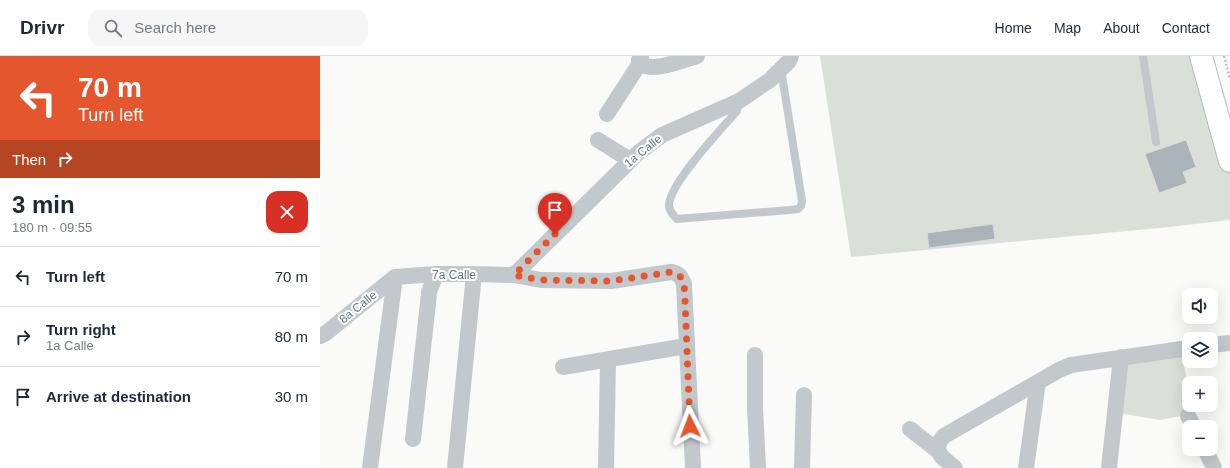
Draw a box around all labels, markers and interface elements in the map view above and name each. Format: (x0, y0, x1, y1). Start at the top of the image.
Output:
search box (88, 10, 368, 46)
text: Drivr (20, 17, 64, 38)
icon: search (102, 17, 124, 39)
text: Search here (134, 19, 216, 36)
text: Home (995, 20, 1032, 36)
text: Map (1054, 20, 1081, 36)
text: About (1103, 20, 1140, 36)
text: Contact (1162, 20, 1210, 36)
icon: left (12, 72, 64, 124)
text: 70 m (78, 72, 142, 103)
text: Turn left (78, 105, 143, 125)
street label: 1a Calle (621, 132, 665, 170)
icon: right (54, 148, 76, 170)
text: Then (12, 151, 46, 168)
text: 3 min (12, 191, 75, 218)
button: close (266, 191, 308, 233)
pin (538, 193, 572, 234)
icon: arrive (544, 199, 566, 221)
text: 180 m · 09:55 (12, 220, 92, 235)
icon: left (12, 266, 34, 288)
text: Turn left (46, 268, 105, 285)
text: 70 m (275, 268, 308, 285)
street label: 7a Calle (432, 268, 476, 282)
street label: 8a Calle (336, 288, 380, 326)
map controls (1182, 288, 1218, 456)
button: sound (1182, 288, 1218, 324)
text: Turn right (46, 321, 116, 338)
icon: right (12, 326, 34, 348)
text: 80 m (275, 328, 308, 345)
button: layers (1182, 332, 1218, 368)
text: 1a Calle (46, 338, 94, 353)
button: + (1182, 376, 1218, 412)
icon: arrive (12, 386, 34, 408)
text: Arrive at destination (46, 388, 191, 405)
text: 30 m (275, 388, 308, 405)
position arrow (669, 405, 711, 447)
button: − (1182, 420, 1218, 456)

